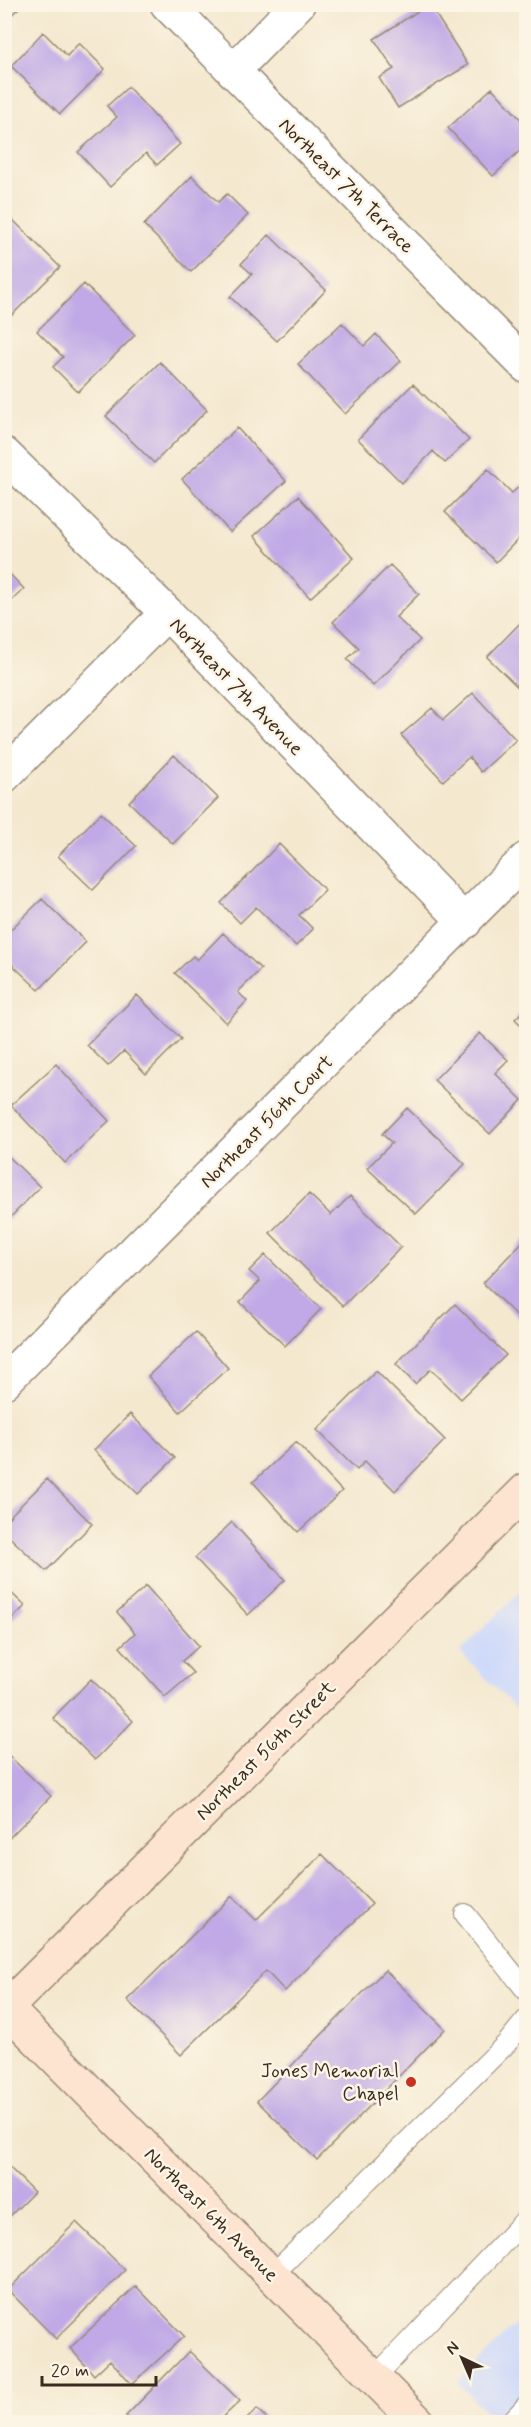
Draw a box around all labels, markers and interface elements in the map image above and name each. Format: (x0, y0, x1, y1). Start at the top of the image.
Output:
street label: Northeast 7th Terrace (272, 112, 420, 260)
street label: Northeast 7th Avenue (163, 612, 309, 762)
street label: Northeast 56th Court (194, 1049, 340, 1195)
street label: Northeast 56th Street (190, 1675, 342, 1827)
place label: Jones Memorial Chapel (261, 2058, 399, 2108)
marker: Jones Memorial Chapel (404, 2075, 418, 2089)
street label: Northeast 6th Avenue (138, 2142, 284, 2288)
north arrow (432, 2328, 492, 2388)
text: N (441, 2337, 464, 2360)
scale bar (42, 2349, 156, 2387)
text: 20 m (51, 2359, 89, 2383)

